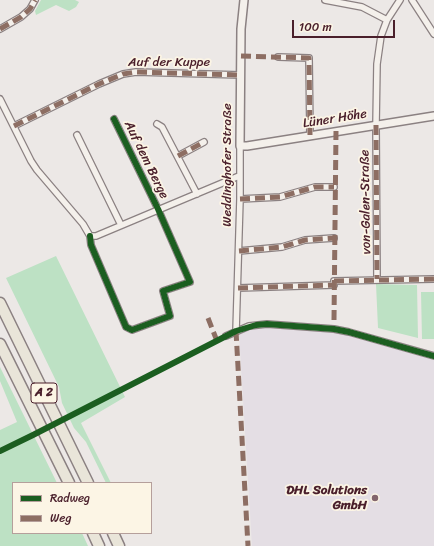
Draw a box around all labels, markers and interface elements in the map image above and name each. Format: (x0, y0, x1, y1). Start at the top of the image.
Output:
scale bar (294, 12, 397, 38)
text: 100 m (299, 16, 332, 38)
street label: Auf der Kuppe (128, 55, 210, 71)
street label: Weddinghofer Straße (220, 103, 236, 227)
street label: Lüner Höhe (302, 106, 368, 132)
street label: Auf dem Berge (120, 118, 172, 202)
street label: von-Galen-Straße (357, 150, 375, 254)
road number: A 2 (31, 383, 57, 403)
legend (12, 482, 152, 534)
place label: DHL Solutions GmbH (286, 483, 367, 514)
text: Radweg (50, 487, 90, 509)
marker: DHL Solutions GmbH (370, 493, 380, 503)
text: Weg (50, 507, 71, 529)

